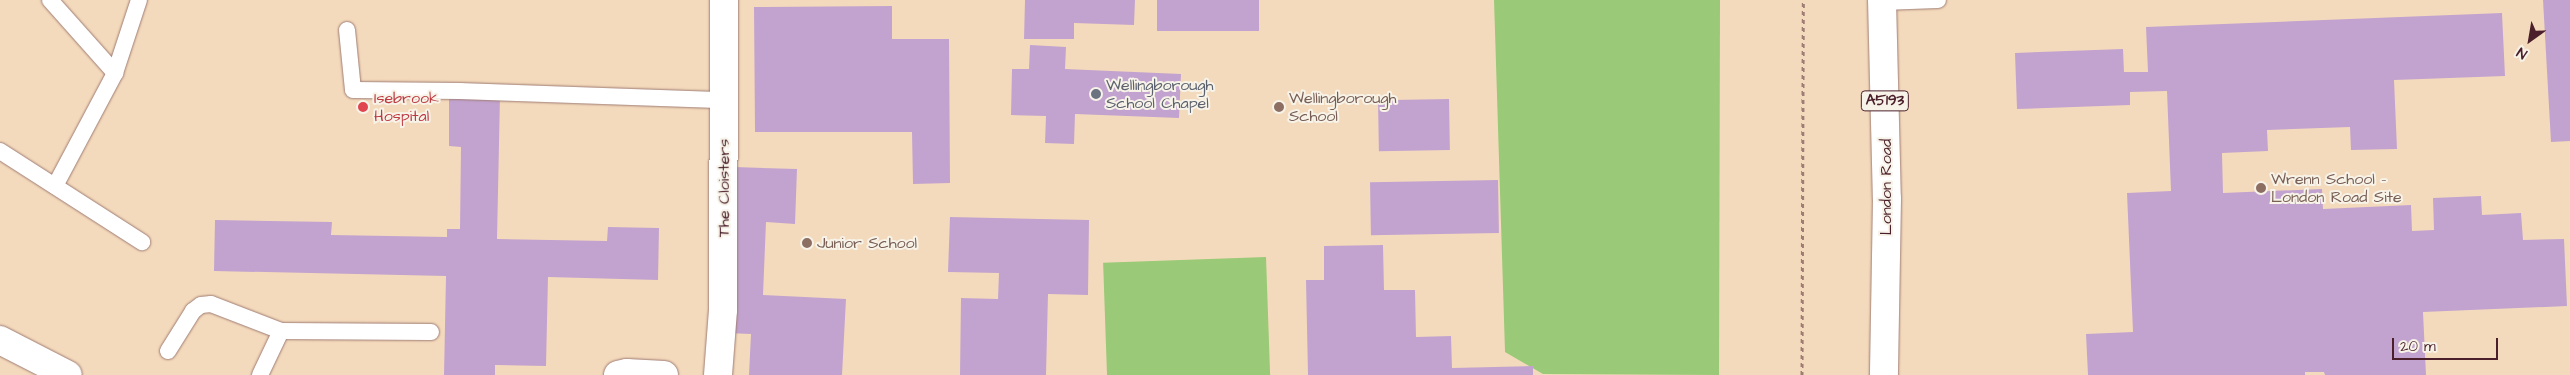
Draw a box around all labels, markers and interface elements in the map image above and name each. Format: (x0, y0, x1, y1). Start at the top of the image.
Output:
north arrow (2505, 15, 2555, 65)
text: N (2513, 42, 2531, 64)
place label: Wellingborough School Chapel (1106, 75, 1214, 113)
place label: Isebrook Hospital (374, 88, 439, 126)
marker: Wellingborough School Chapel (1090, 88, 1102, 100)
place label: Wellingborough School (1289, 88, 1397, 126)
road number: A5193 (1860, 88, 1910, 114)
marker: Isebrook Hospital (356, 100, 370, 114)
marker: Wellingborough School (1273, 101, 1285, 113)
street label: The Cloisters (714, 139, 734, 237)
street label: London Road (1876, 139, 1896, 235)
place label: Wrenn School - London Road Site (2271, 169, 2402, 207)
marker: Wrenn School - London Road Site (2255, 182, 2267, 194)
place label: Junior School (817, 233, 917, 253)
marker: Junior School (801, 237, 813, 249)
scale bar (2395, 328, 2501, 360)
text: 20 m (2400, 336, 2436, 357)

